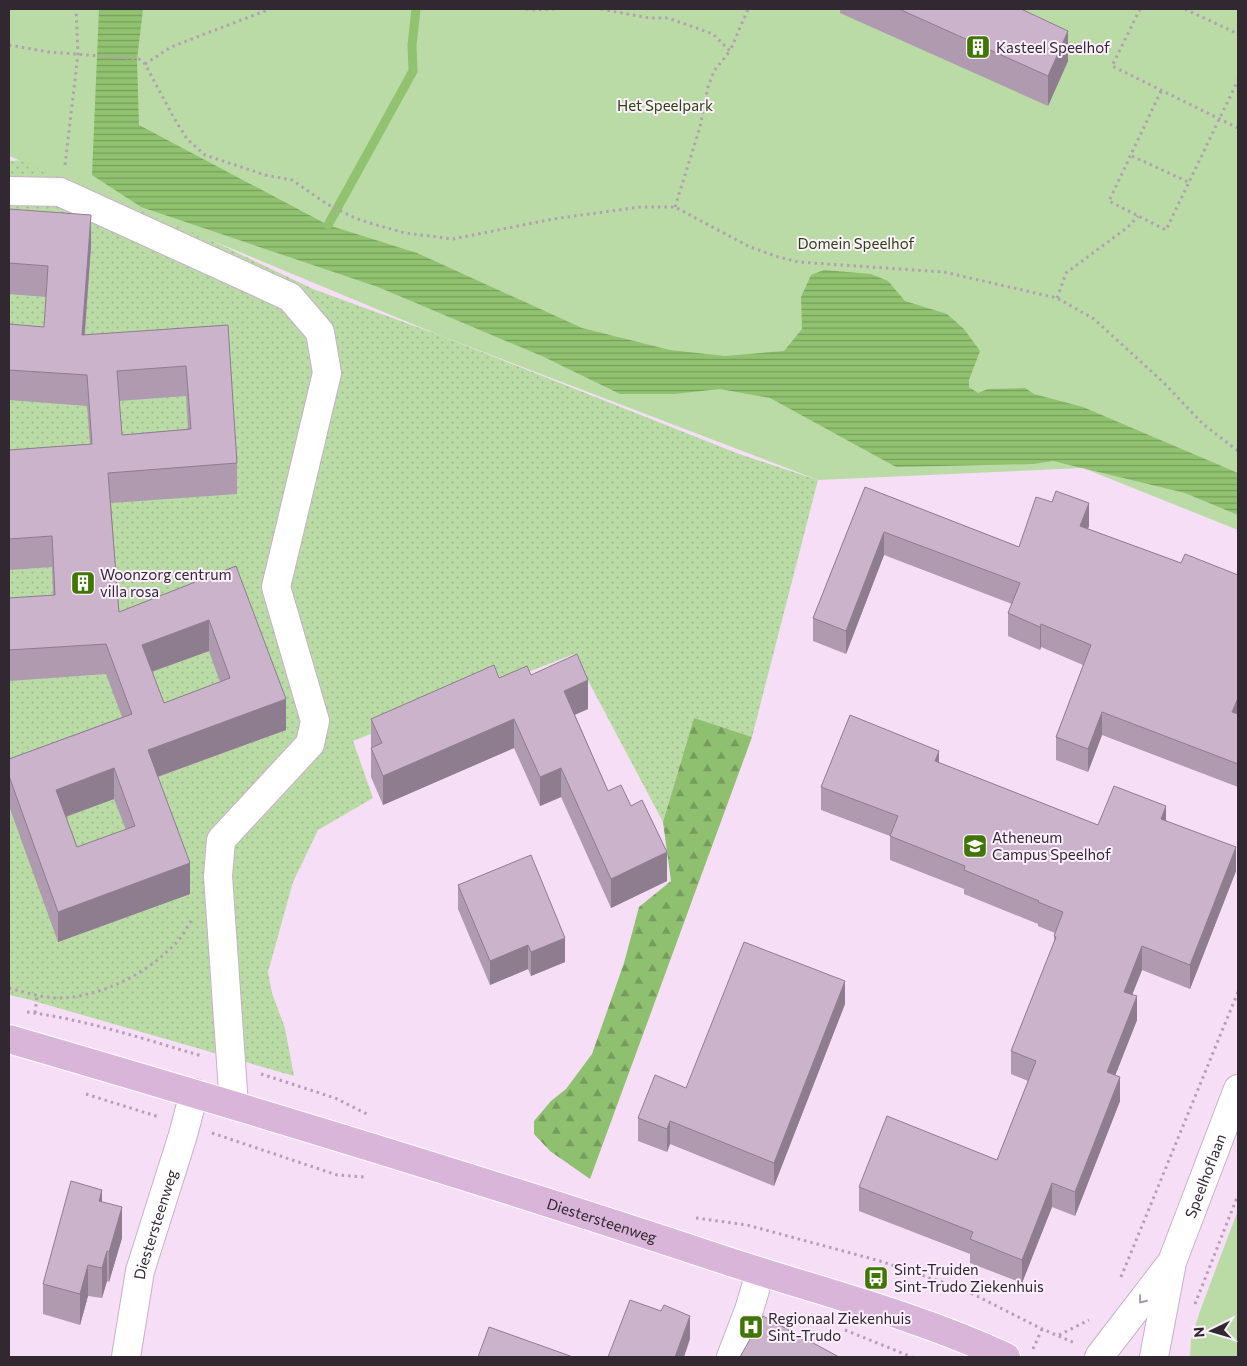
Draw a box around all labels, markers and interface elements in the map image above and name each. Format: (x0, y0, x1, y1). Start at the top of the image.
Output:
building icon: Kasteel Speelhof (965, 34, 991, 60)
place label: Kasteel Speelhof (996, 38, 1110, 56)
park label: Het Speelpark (617, 96, 713, 114)
park label: Domein Speelhof (797, 234, 915, 252)
place label: Woonzorg centrum villa rosa (100, 565, 232, 600)
building icon: Woonzorg centrum villa rosa (70, 570, 96, 596)
place label: Atheneum Campus Speelhof (992, 828, 1111, 863)
school or university icon: Atheneum Campus Speelhof (962, 833, 988, 859)
street label: Speelhoflaan (1181, 1131, 1229, 1220)
street label: Diestersteenweg (130, 1167, 181, 1281)
street label: Diestersteenweg (545, 1194, 659, 1246)
place label: Sint-Truiden Sint-Trudo Ziekenhuis (894, 1260, 1044, 1295)
bus stop icon: Sint-Truiden Sint-Trudo Ziekenhuis (863, 1265, 889, 1291)
one-way arrow (1139, 1295, 1148, 1304)
north arrow (1187, 1306, 1237, 1356)
place label: Regionaal Ziekenhuis Sint-Trudo (768, 1309, 911, 1344)
hospital icon: Regionaal Ziekenhuis Sint-Trudo (738, 1314, 764, 1340)
text: N (1190, 1326, 1207, 1338)

